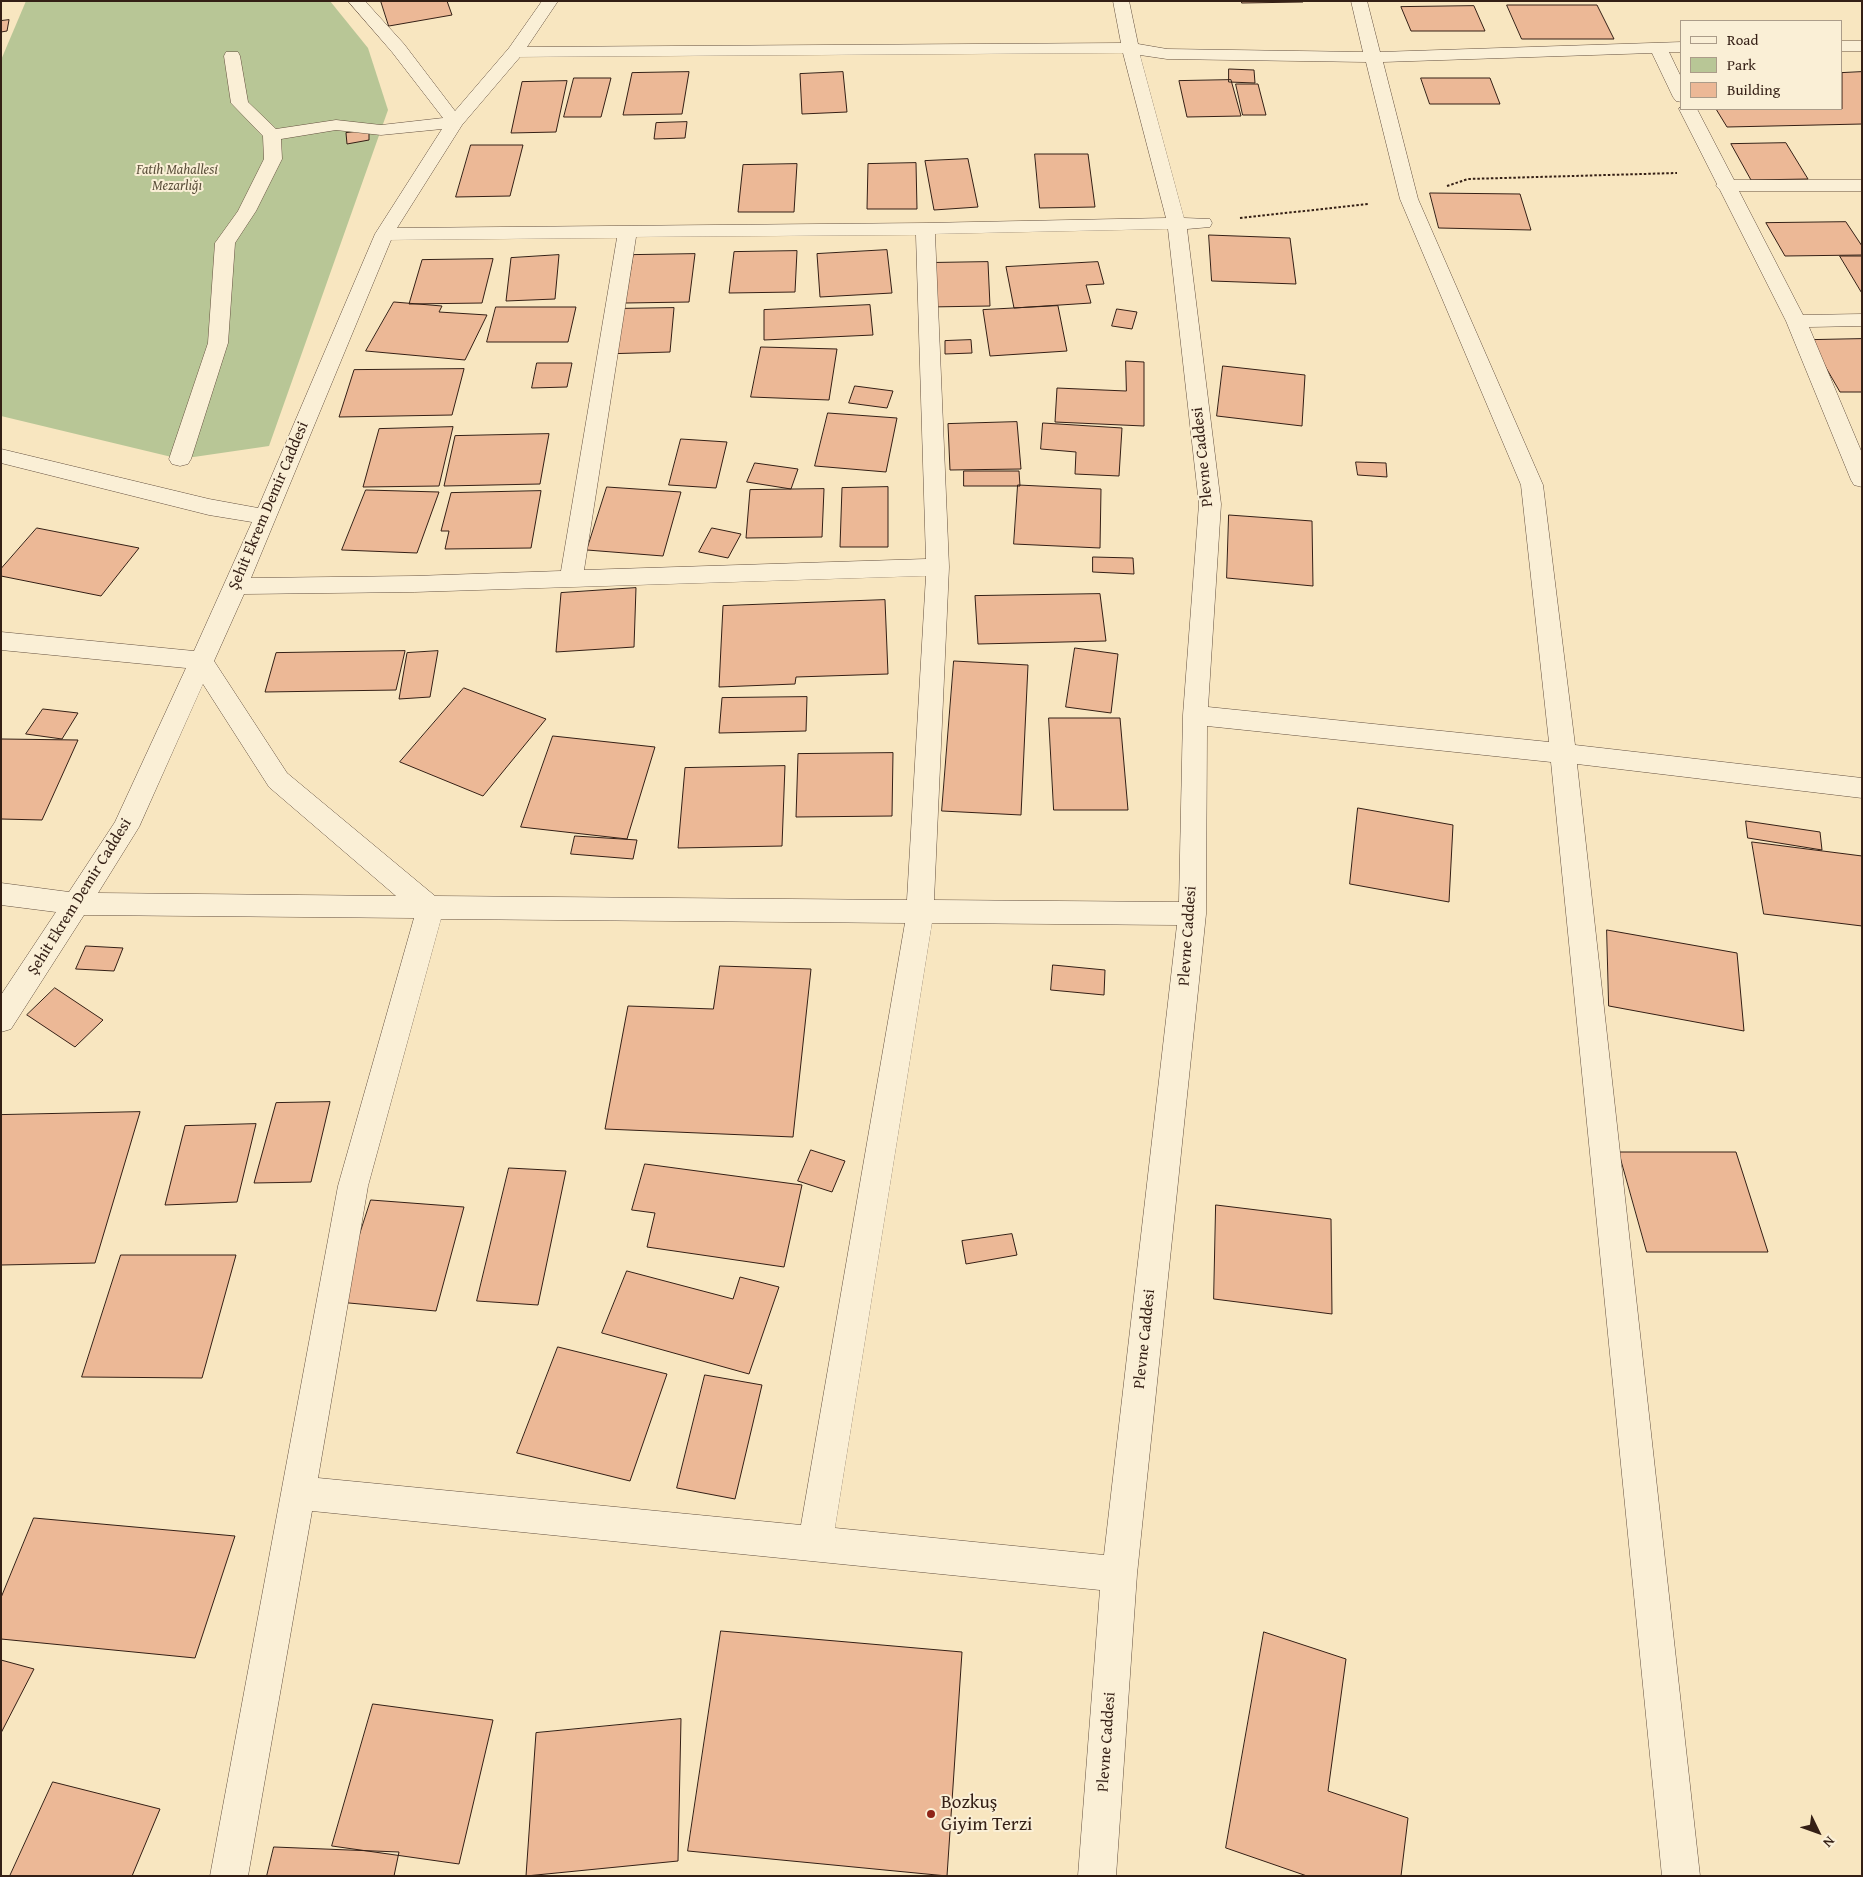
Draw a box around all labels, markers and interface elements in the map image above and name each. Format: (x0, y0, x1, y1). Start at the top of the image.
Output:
legend (1680, 20, 1843, 110)
text: Road (1727, 29, 1758, 50)
text: Park (1727, 54, 1756, 75)
text: Building (1727, 79, 1780, 100)
park label: Fatih Mahallesi Mezarlığı (136, 162, 218, 194)
street label: Plevne Caddesi (1188, 406, 1218, 508)
street label: Şehit Ekrem Demir Caddesi (225, 419, 313, 593)
street label: Şehit Ekrem Demir Caddesi (24, 815, 136, 979)
street label: Plevne Caddesi (1175, 885, 1201, 987)
street label: Plevne Caddesi (1130, 1288, 1160, 1390)
street label: Plevne Caddesi (1094, 1691, 1120, 1793)
place label: Bozkuş Giyim Terzi (941, 1792, 1032, 1836)
north arrow (1793, 1807, 1843, 1857)
marker: Bozkuş Giyim Terzi (925, 1808, 937, 1820)
text: N (1819, 1832, 1840, 1852)

